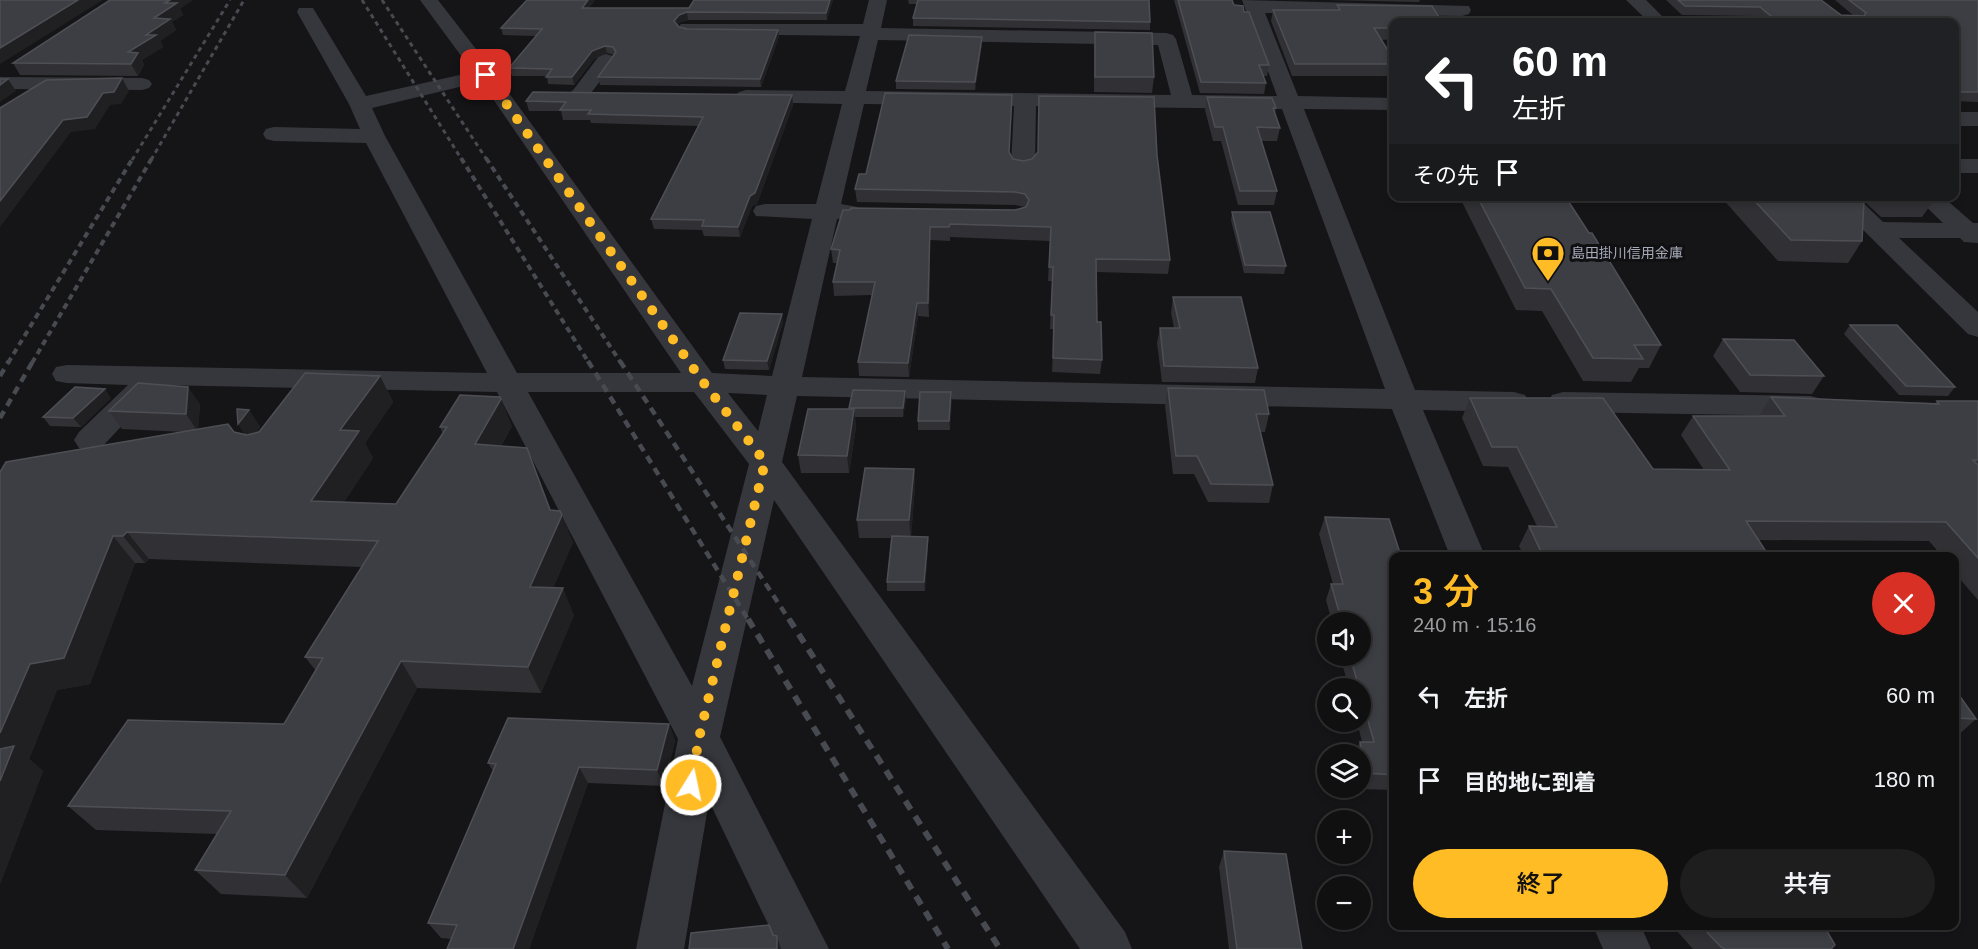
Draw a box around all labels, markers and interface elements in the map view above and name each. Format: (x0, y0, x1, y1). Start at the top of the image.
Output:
text: 60 m (1512, 38, 1608, 85)
icon: left (1413, 42, 1491, 120)
pin (460, 49, 511, 100)
icon: arrive (469, 58, 502, 91)
text: 左折 (1512, 94, 1566, 124)
icon: arrive (1491, 156, 1524, 189)
text: その先 (1413, 163, 1479, 188)
bank icon: 島田掛川信用金庫 (1530, 235, 1566, 282)
place label: 島田掛川信用金庫 (1571, 245, 1683, 261)
text: 3 分 (1413, 571, 1479, 612)
button: close (1872, 572, 1935, 635)
map controls (1317, 612, 1371, 930)
button: sound (1317, 612, 1371, 666)
text: 240 m · 15:16 (1413, 614, 1536, 636)
button: search (1317, 678, 1371, 732)
icon: left (1413, 680, 1446, 713)
text: 60 m (1886, 683, 1935, 708)
text: 左折 (1464, 686, 1508, 711)
button: layers (1317, 744, 1371, 798)
position arrow (659, 753, 723, 817)
icon: arrive (1413, 764, 1446, 797)
text: 180 m (1874, 767, 1935, 792)
text: 目的地に到着 (1464, 770, 1596, 795)
button: + (1317, 810, 1371, 864)
button: 終了 (1413, 849, 1668, 918)
button: 共有 (1680, 849, 1935, 918)
button: − (1317, 876, 1371, 930)

